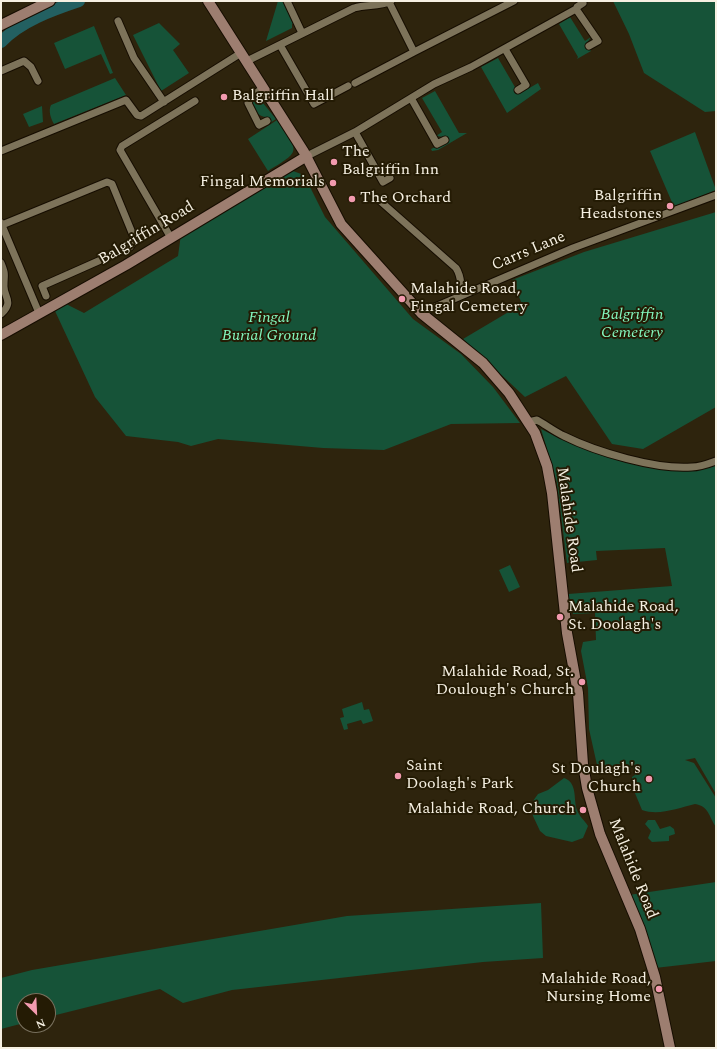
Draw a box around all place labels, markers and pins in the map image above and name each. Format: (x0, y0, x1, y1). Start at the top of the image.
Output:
place label: Balgriffin Hall (232, 87, 334, 107)
marker: Balgriffin Hall (219, 92, 229, 102)
place label: The Balgriffin Inn (342, 143, 439, 181)
marker: The Balgriffin Inn (329, 157, 339, 167)
place label: Fingal Memorials (200, 173, 325, 193)
marker: Fingal Memorials (328, 178, 338, 188)
place label: Balgriffin Headstones (579, 187, 662, 225)
place label: The Orchard (360, 189, 451, 209)
marker: The Orchard (347, 194, 357, 204)
marker: Balgriffin Headstones (665, 201, 675, 211)
place label: Malahide Road, Fingal Cemetery (410, 280, 527, 318)
marker: Malahide Road, Fingal Cemetery (397, 294, 407, 304)
place label: Malahide Road, St. Doolagh's (568, 598, 679, 636)
marker: Malahide Road, St. Doolagh's (555, 612, 565, 622)
place label: Malahide Road, St. Doulough's Church (436, 663, 574, 701)
marker: Malahide Road, St. Doulough's Church (577, 677, 587, 687)
place label: Saint Doolagh's Park (406, 757, 514, 795)
place label: St Doulagh's Church (551, 760, 641, 798)
marker: Saint Doolagh's Park (393, 771, 403, 781)
marker: St Doulagh's Church (644, 774, 654, 784)
place label: Malahide Road, Church (407, 800, 575, 820)
marker: Malahide Road, Church (578, 805, 588, 815)
place label: Malahide Road, Nursing Home (540, 970, 651, 1008)
marker: Malahide Road, Nursing Home (654, 984, 664, 994)

